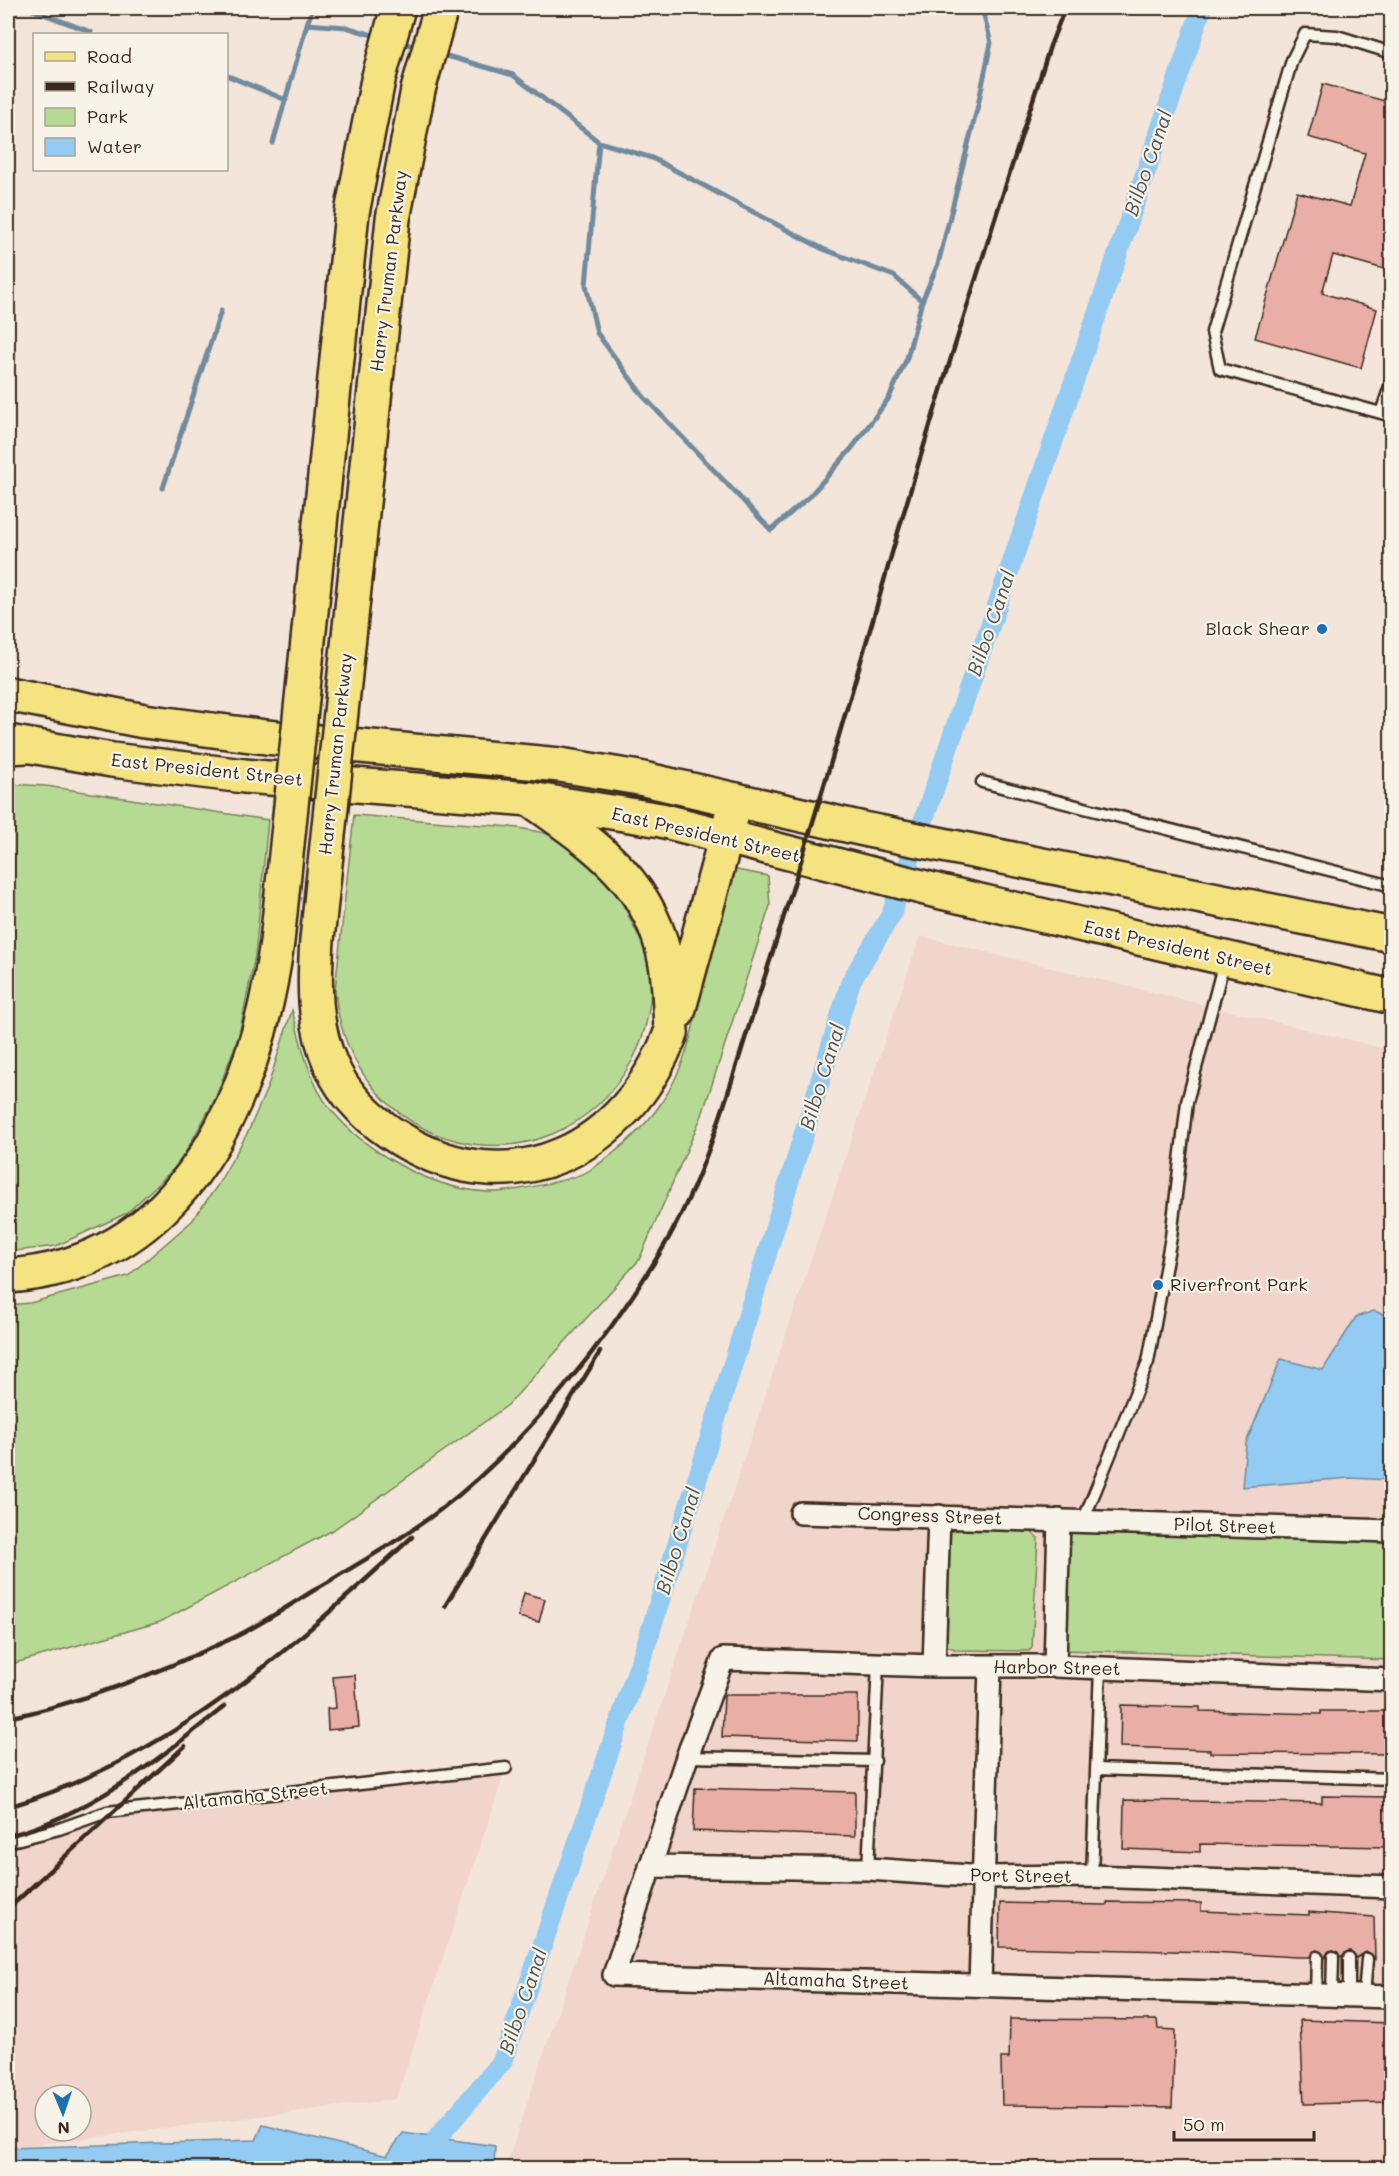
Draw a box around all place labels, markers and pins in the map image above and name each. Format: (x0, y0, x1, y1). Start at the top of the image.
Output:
place label: Black Shear (1206, 616, 1310, 640)
marker: Black Shear (1315, 622, 1329, 636)
place label: Riverfront Park (1170, 1272, 1308, 1296)
marker: Riverfront Park (1151, 1278, 1165, 1292)

